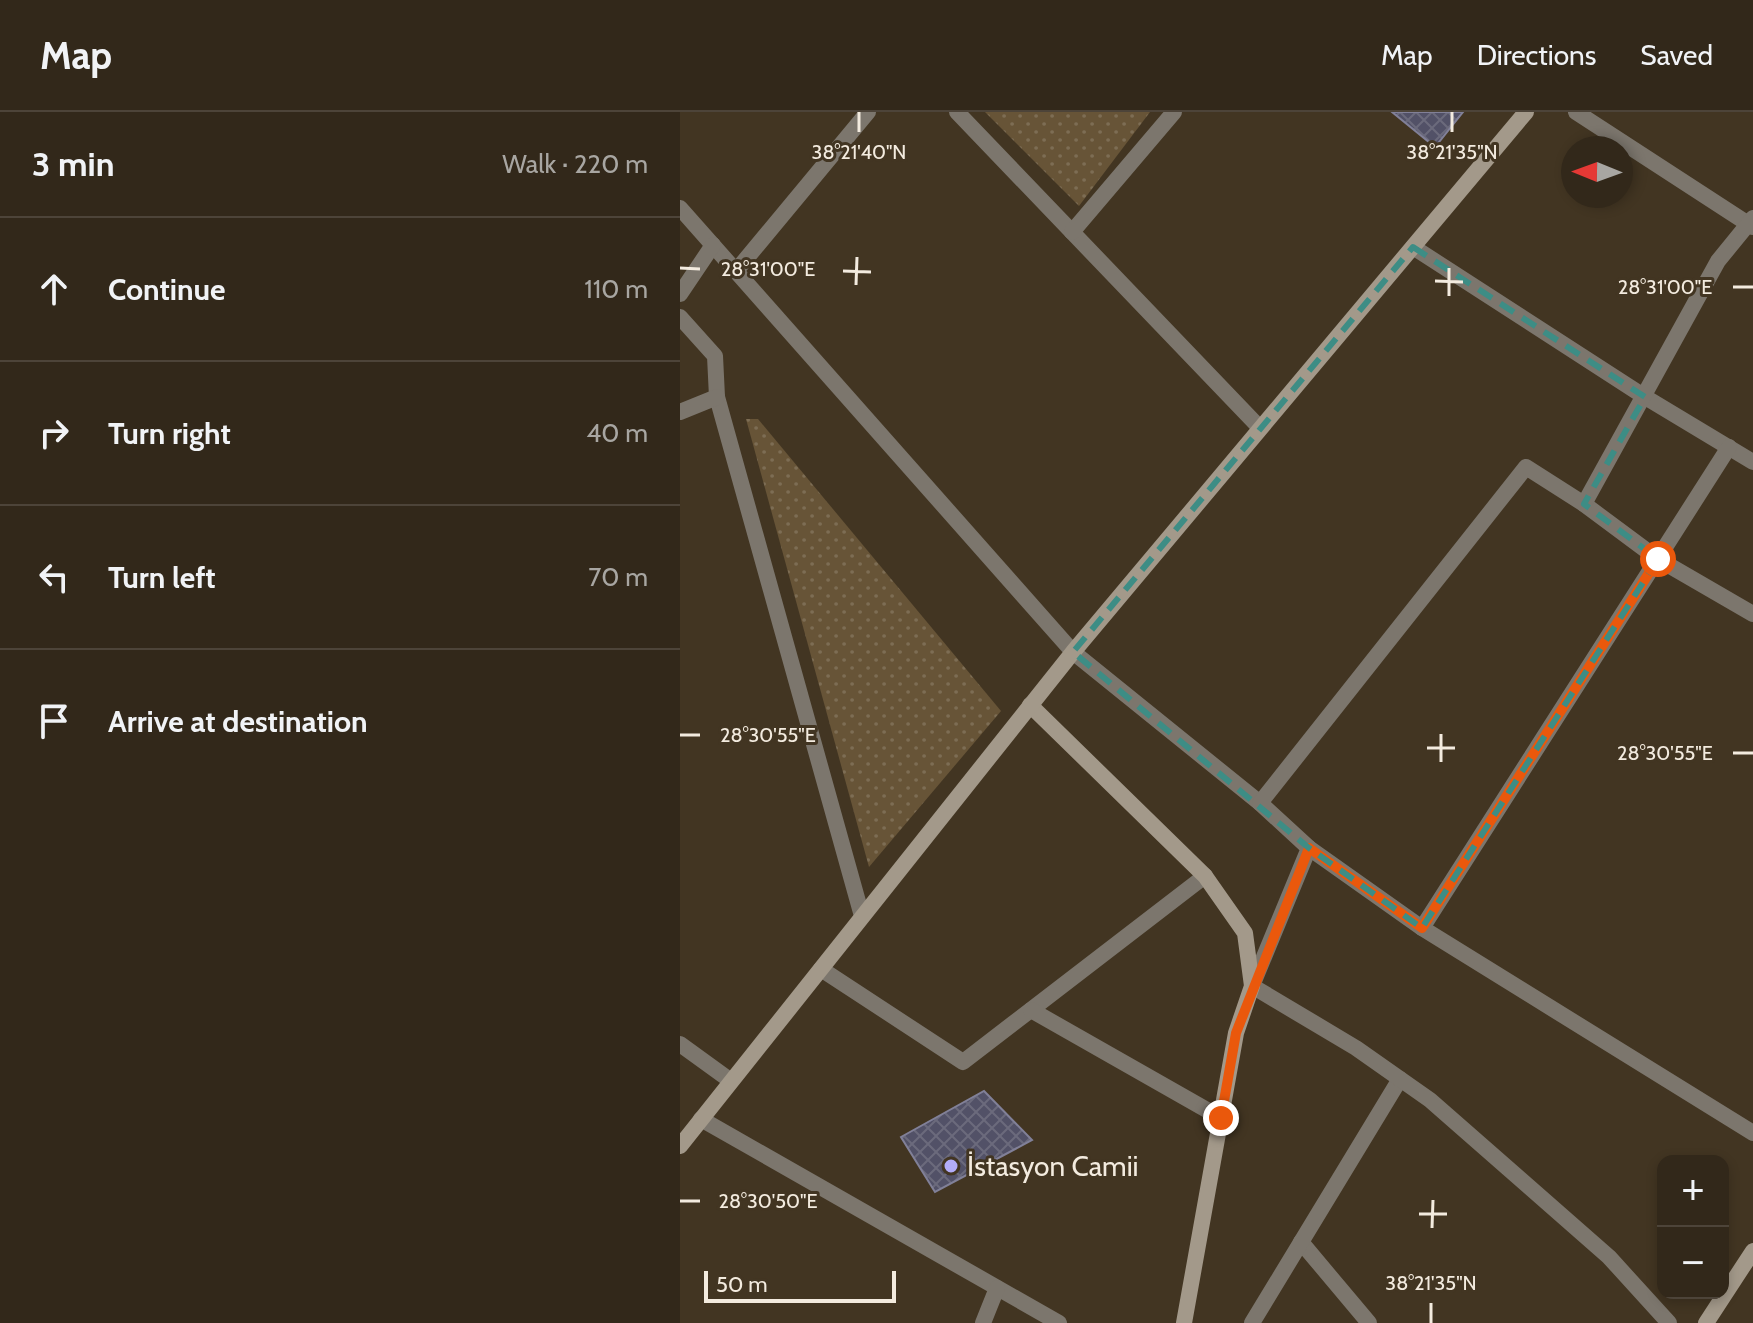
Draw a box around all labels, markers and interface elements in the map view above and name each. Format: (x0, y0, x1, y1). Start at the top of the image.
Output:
text: Map (40, 32, 112, 79)
text: Map (1381, 38, 1433, 72)
text: Directions (1477, 38, 1596, 72)
text: Saved (1640, 38, 1713, 72)
north arrow (1561, 136, 1633, 208)
text: 38°21'40"N (812, 140, 906, 164)
text: 38°21'35"N (1406, 140, 1498, 164)
text: 3 min (32, 143, 114, 185)
text: Walk · 220 m (502, 148, 648, 180)
text: 28°31'00"E (721, 257, 815, 281)
icon: ahead (32, 267, 76, 311)
text: Continue (108, 271, 225, 308)
text: 110 m (584, 273, 648, 305)
text: 28°31'00"E (1618, 275, 1712, 299)
icon: right (32, 411, 76, 455)
text: Turn right (108, 415, 231, 452)
text: 40 m (586, 417, 648, 449)
route start (1640, 541, 1676, 577)
icon: left (32, 555, 76, 599)
text: Turn left (108, 559, 216, 596)
text: 70 m (588, 561, 648, 593)
icon: arrive (32, 699, 76, 743)
text: Arrive at destination (108, 703, 368, 740)
text: 28°30'55"E (720, 723, 816, 747)
text: 28°30'55"E (1617, 741, 1713, 765)
route end (1203, 1100, 1239, 1136)
place label: İstasyon Camii (967, 1149, 1139, 1183)
map controls (1657, 1155, 1729, 1299)
button: + (1657, 1155, 1729, 1227)
marker: İstasyon Camii (942, 1157, 960, 1175)
text: 28°30'50"E (719, 1189, 817, 1213)
button: − (1657, 1227, 1729, 1299)
scale bar (704, 1267, 896, 1303)
text: 50 m (716, 1271, 768, 1298)
text: 38°21'35"N (1385, 1271, 1477, 1295)

